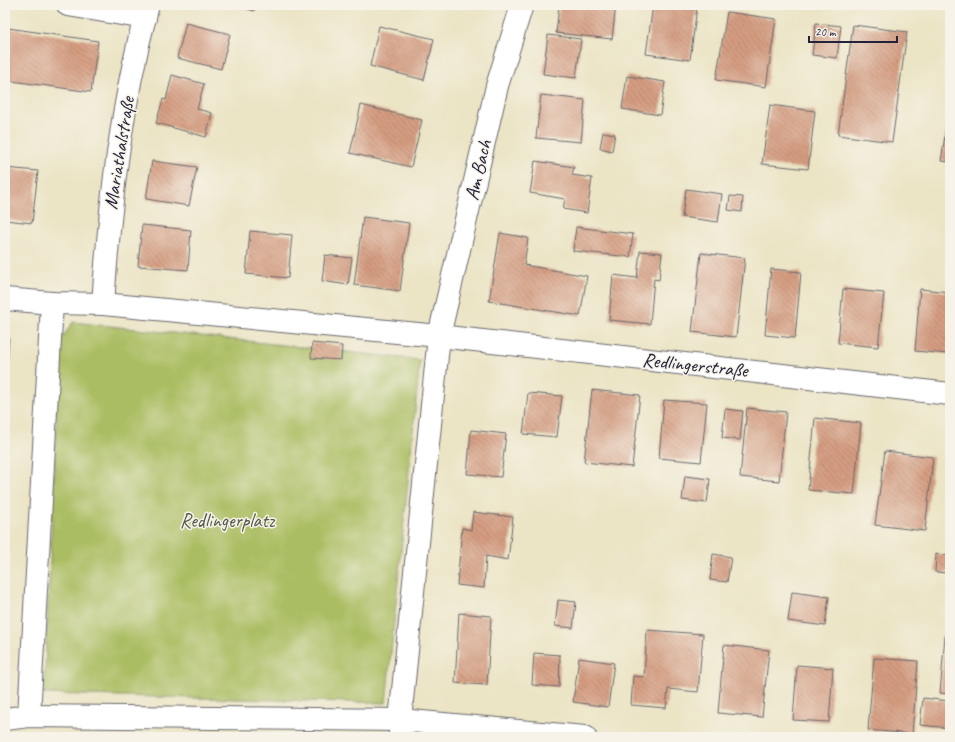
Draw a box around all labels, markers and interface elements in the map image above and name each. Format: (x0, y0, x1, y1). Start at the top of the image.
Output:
scale bar (809, 18, 897, 44)
text: 20 m (815, 24, 837, 40)
street label: Mariathalstraße (98, 94, 140, 211)
street label: Am Bach (459, 136, 497, 203)
street label: Redlingerstraße (641, 347, 750, 383)
park label: Redlingerplatz (180, 508, 276, 533)

